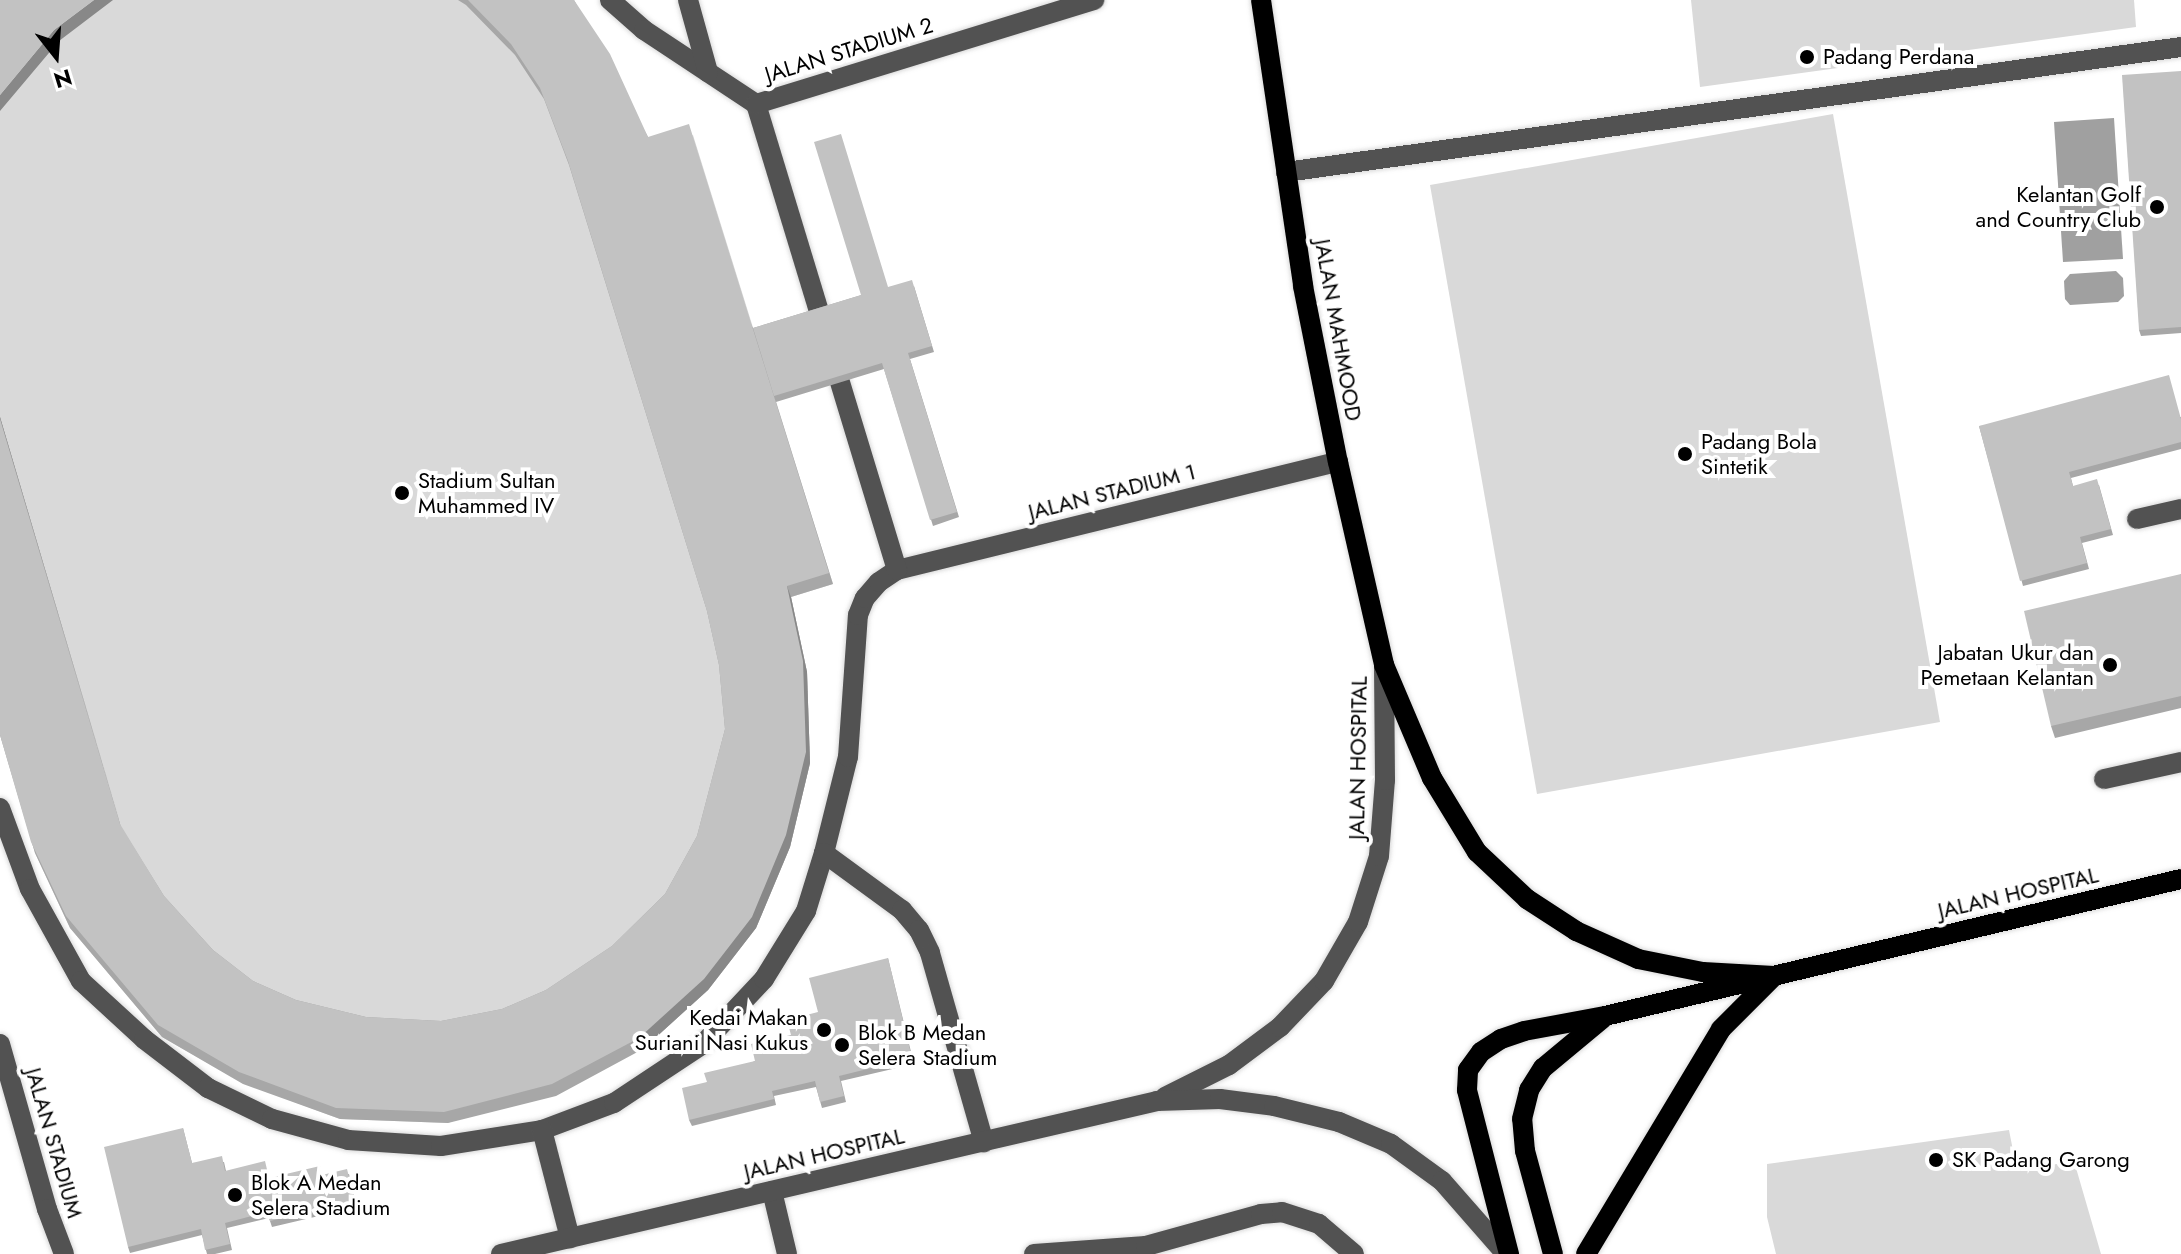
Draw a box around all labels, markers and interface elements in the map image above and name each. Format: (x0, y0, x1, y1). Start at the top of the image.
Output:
street label: JALAN STADIUM 2 (762, 12, 936, 88)
north arrow (16, 16, 96, 96)
place label: Padang Perdana (1823, 44, 1974, 70)
marker: Padang Perdana (1798, 48, 1816, 66)
text: N (50, 61, 76, 97)
place label: Kelantan Golf and Country Club (1976, 181, 2141, 232)
marker: Kelantan Golf and Country Club (2148, 198, 2166, 216)
street label: JALAN MAHMOOD (1309, 237, 1367, 423)
place label: Padang Bola Sintetik (1701, 428, 1817, 480)
marker: Padang Bola Sintetik (1676, 445, 1694, 463)
street label: JALAN STADIUM 1 (1026, 458, 1198, 526)
place label: Stadium Sultan Muhammed IV (418, 467, 556, 518)
marker: Stadium Sultan Muhammed IV (393, 484, 411, 502)
place label: Jabatan Ukur dan Pemetaan Kelantan (1920, 639, 2094, 690)
marker: Jabatan Ukur dan Pemetaan Kelantan (2101, 656, 2119, 674)
street label: JALAN HOSPITAL (1343, 676, 1373, 840)
street label: JALAN HOSPITAL (1935, 862, 2101, 924)
place label: Kedai Makan Suriani Nasi Kukus (635, 1004, 808, 1056)
place label: Blok B Medan Selera Stadium (858, 1019, 997, 1070)
marker: Kedai Makan Suriani Nasi Kukus (815, 1021, 833, 1039)
marker: Blok B Medan Selera Stadium (833, 1036, 851, 1054)
street label: JALAN STADIUM (20, 1065, 88, 1221)
street label: JALAN HOSPITAL (741, 1123, 907, 1185)
place label: SK Padang Garong (1952, 1147, 2130, 1173)
marker: SK Padang Garong (1927, 1151, 1945, 1169)
place label: Blok A Medan Selera Stadium (251, 1169, 390, 1220)
marker: Blok A Medan Selera Stadium (226, 1186, 244, 1204)

